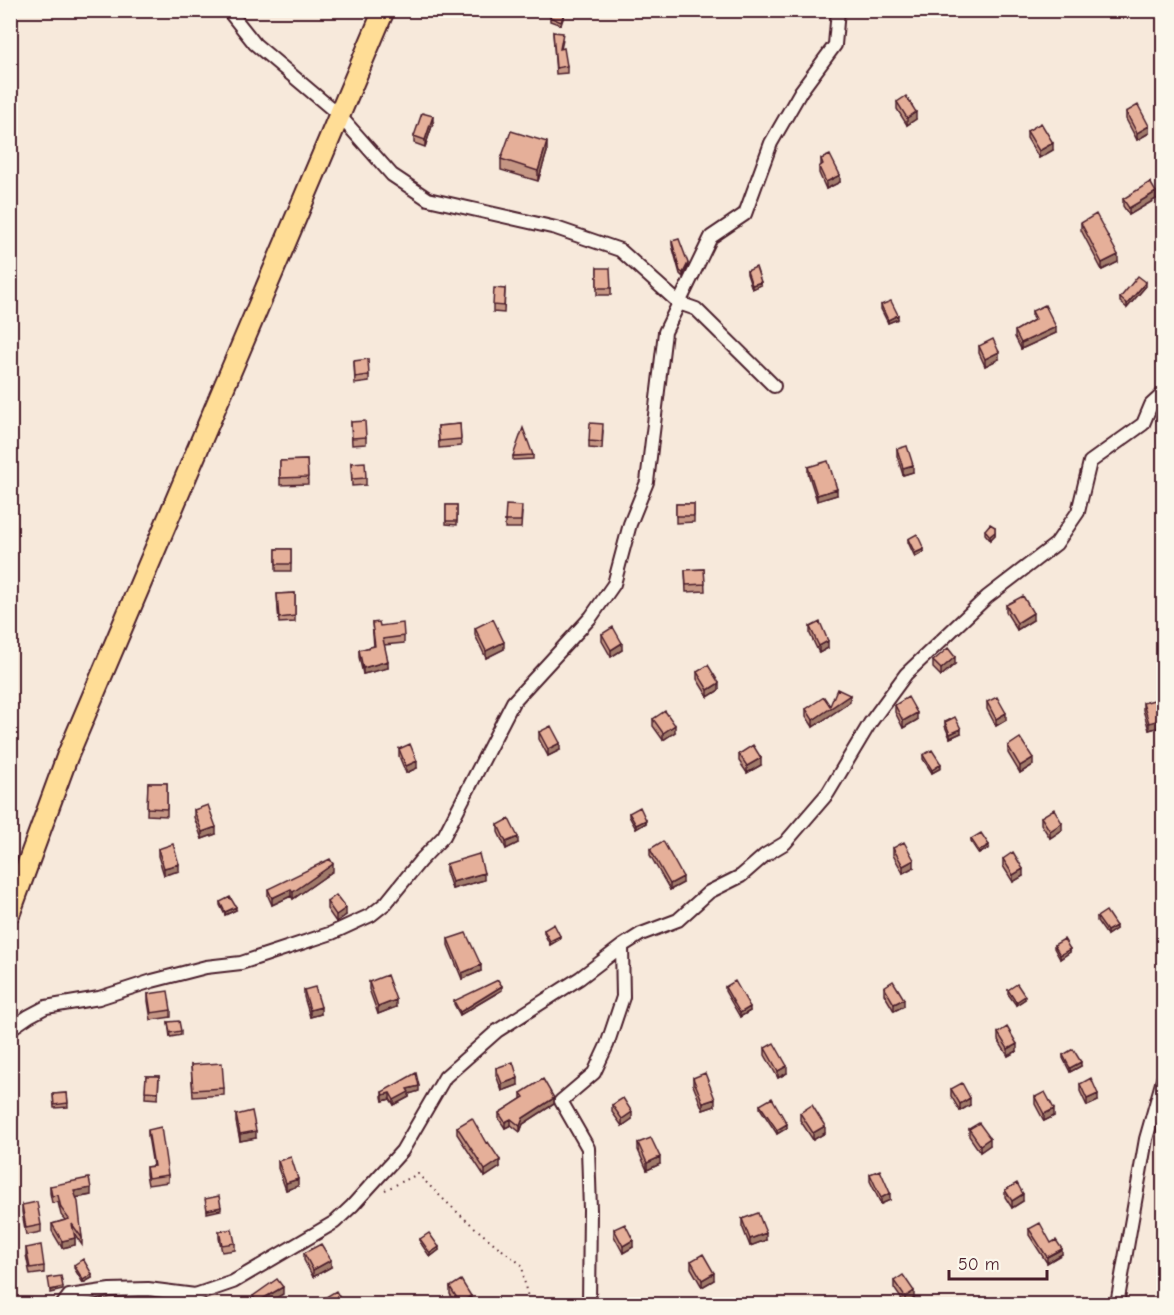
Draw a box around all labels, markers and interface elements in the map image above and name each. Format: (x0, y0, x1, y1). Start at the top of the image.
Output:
scale bar (949, 1243, 1046, 1281)
text: 50 m (958, 1254, 1000, 1275)

